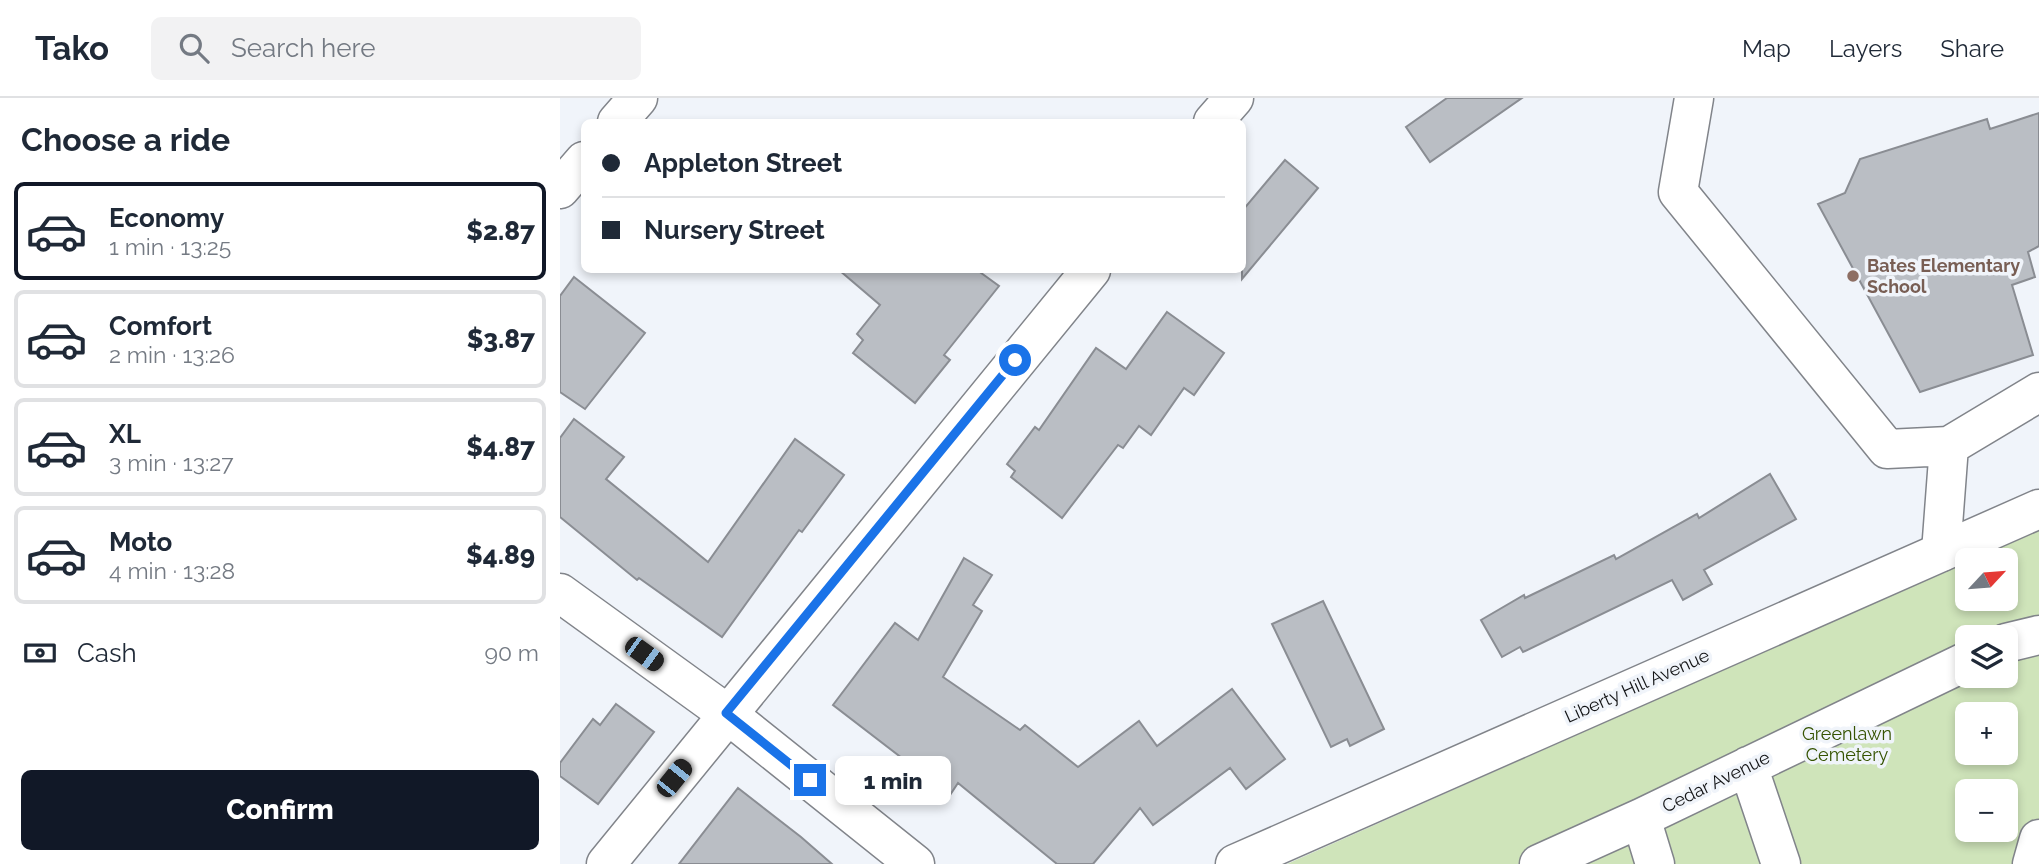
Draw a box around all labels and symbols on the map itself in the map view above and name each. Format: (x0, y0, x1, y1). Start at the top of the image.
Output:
place label: Bates Elementary School (1867, 255, 2020, 297)
marker: Bates Elementary School (1845, 268, 1861, 284)
route start (999, 344, 1031, 376)
north arrow (1955, 548, 2018, 611)
car (621, 633, 668, 675)
street label: Liberty Hill Avenue (1561, 644, 1713, 727)
park label: Greenlawn Cemetery (1802, 723, 1892, 765)
street label: Cedar Avenue (1659, 746, 1773, 817)
car (653, 755, 696, 801)
callout: 1 min (834, 756, 950, 804)
route end (794, 764, 826, 796)

